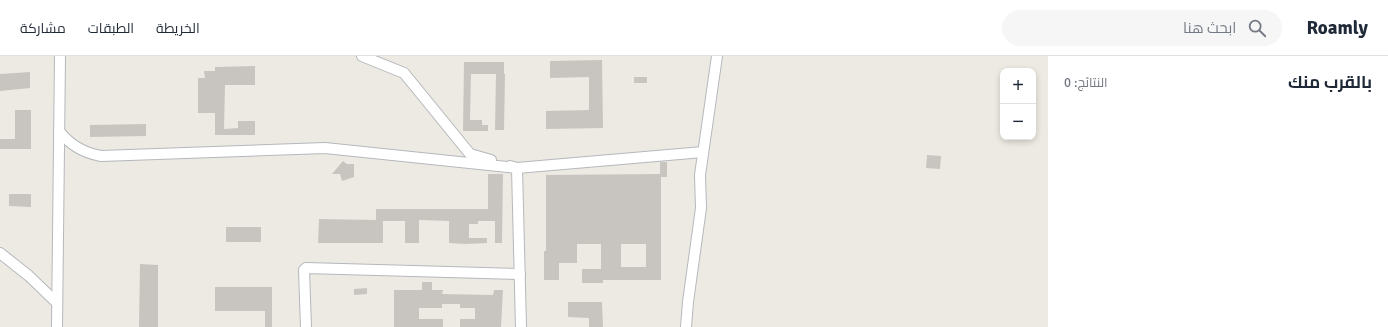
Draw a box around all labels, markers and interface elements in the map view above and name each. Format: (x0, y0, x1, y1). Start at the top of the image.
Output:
search box (1002, 10, 1282, 46)
text: Roamly (1306, 16, 1368, 40)
icon: search (1246, 17, 1268, 39)
text: ابحث هنا (1183, 19, 1236, 37)
text: مشاركة (20, 20, 66, 37)
text: الطبقات (88, 20, 134, 37)
text: الخريطة (156, 20, 200, 37)
map controls (1000, 68, 1036, 140)
button: + (1000, 68, 1036, 104)
text: بالقرب منك (1288, 72, 1372, 93)
text: النتائج: 0 (1064, 75, 1108, 91)
button: − (1000, 104, 1036, 140)

